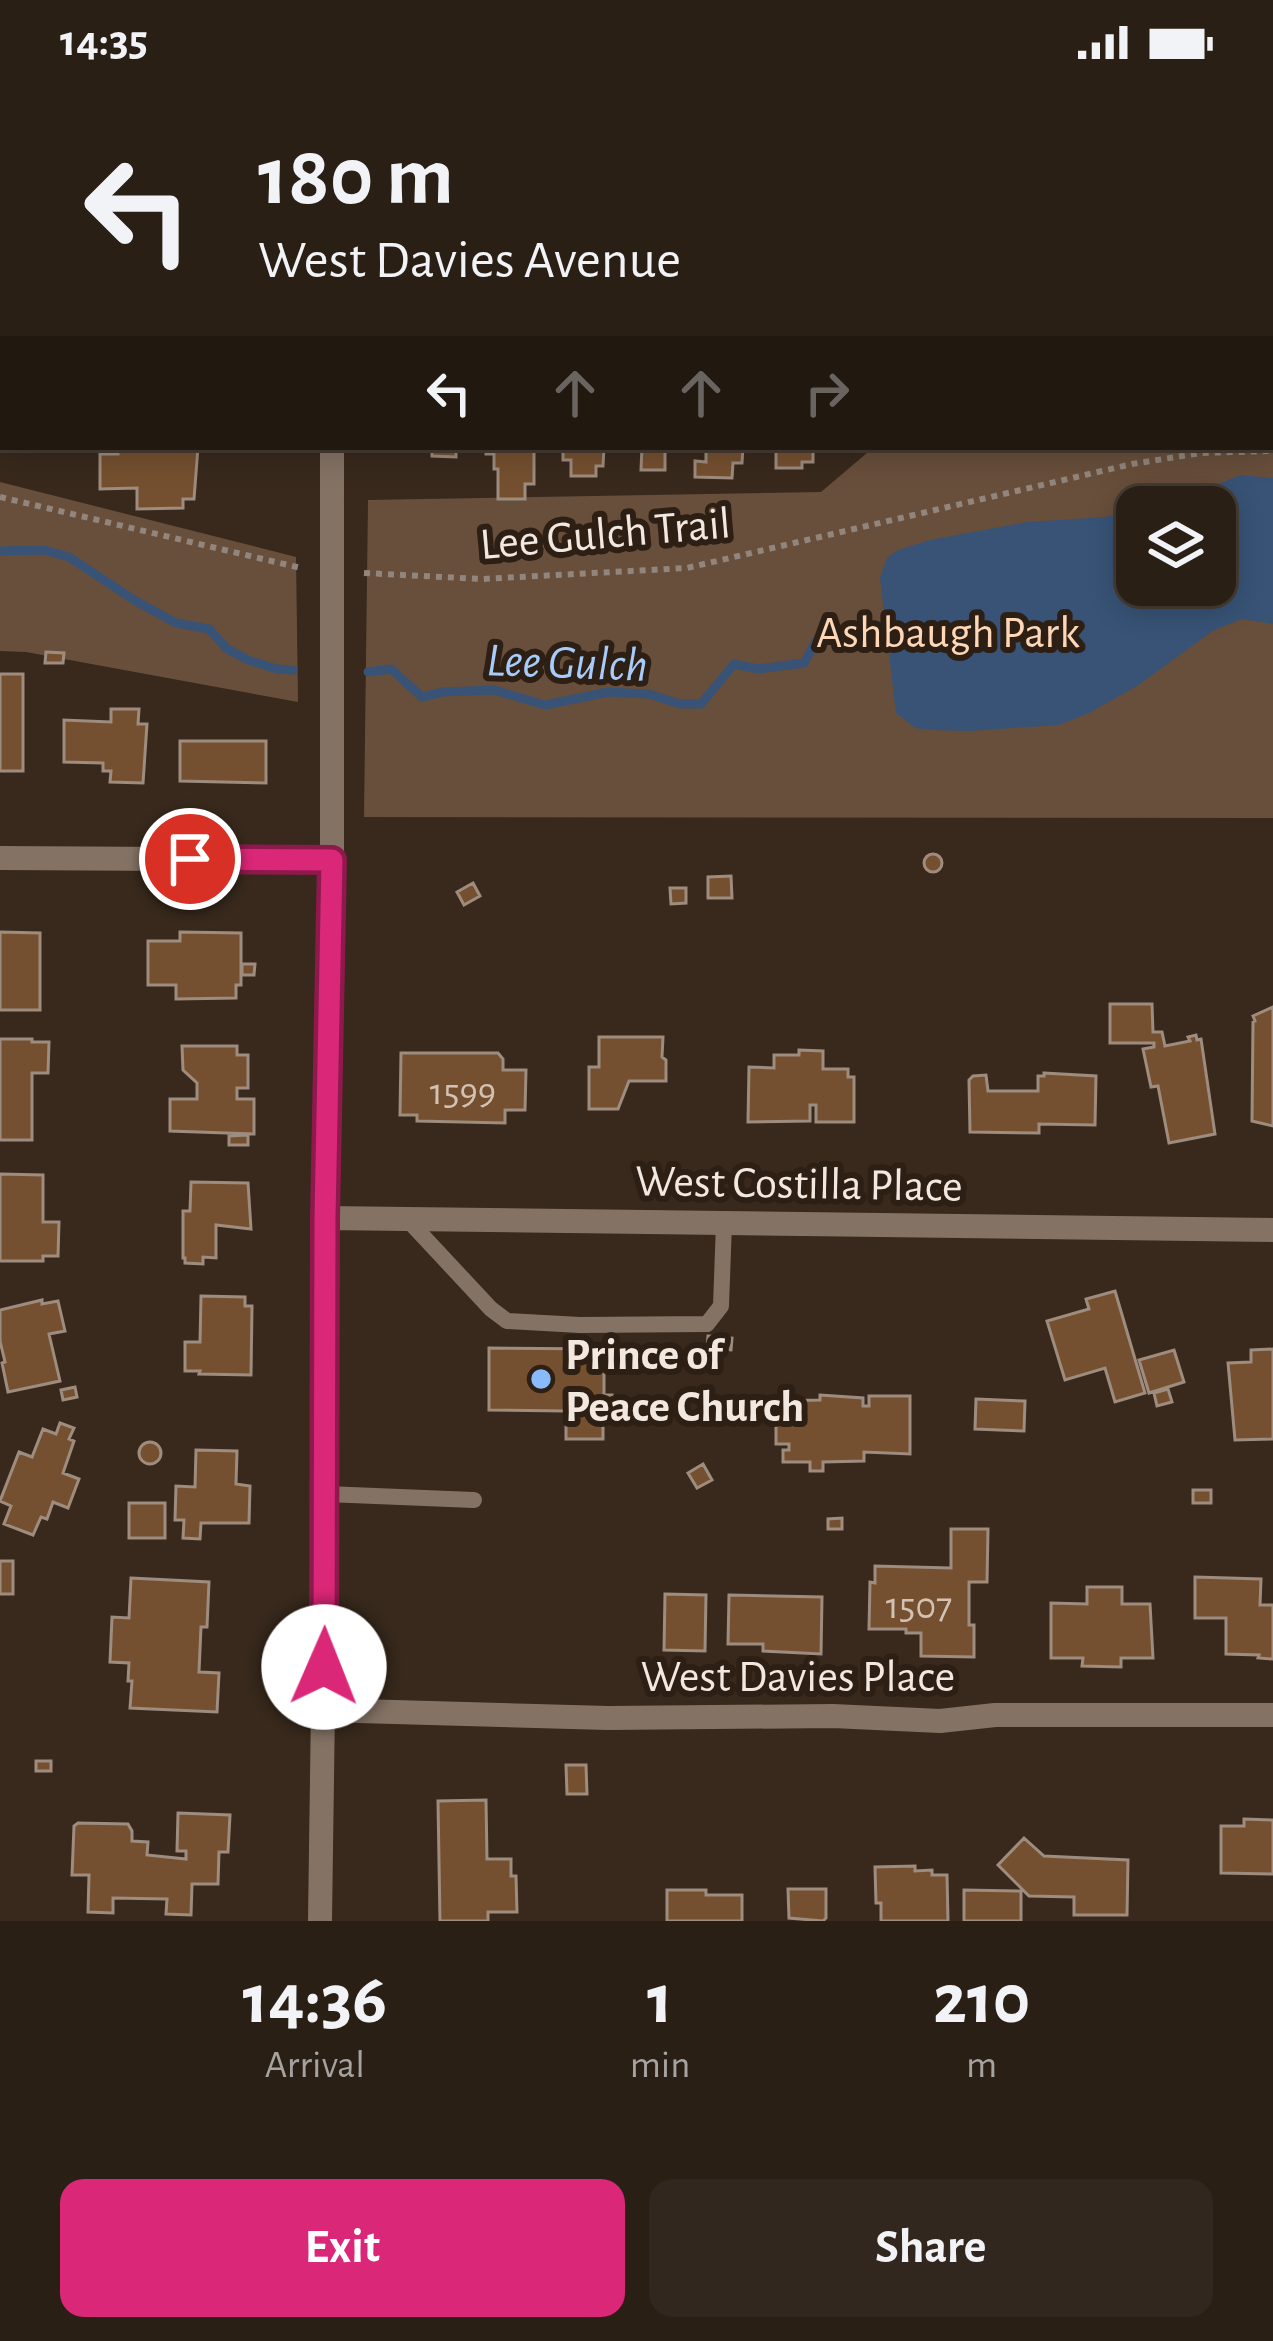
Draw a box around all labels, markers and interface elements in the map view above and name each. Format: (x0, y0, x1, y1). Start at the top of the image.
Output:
text: 14:35 (60, 19, 148, 64)
icon: left (60, 132, 216, 288)
text: 180 m (258, 136, 454, 220)
text: West Davies Avenue (258, 234, 681, 288)
icon: left (416, 360, 482, 426)
icon: ahead (542, 360, 608, 426)
icon: ahead (668, 360, 734, 426)
icon: right (794, 360, 860, 426)
map controls (1116, 486, 1236, 606)
button: layers (1116, 486, 1236, 606)
street label: Lee Gulch Trail (478, 501, 732, 568)
park label: Ashbaugh Park (816, 611, 1080, 656)
water label: Lee Gulch (485, 637, 649, 691)
pin (139, 808, 241, 910)
icon: arrive (157, 826, 223, 892)
house number: 1599 (430, 1073, 496, 1112)
street label: West Costilla Place (635, 1159, 963, 1210)
place label: Prince of Peace Church (565, 1333, 804, 1430)
marker: Prince of Peace Church (528, 1366, 554, 1392)
house number: 1507 (886, 1587, 952, 1626)
position arrow (261, 1604, 387, 1730)
street label: West Davies Place (641, 1655, 955, 1700)
text: 14:36 (243, 1964, 387, 2036)
text: 1 (647, 1964, 673, 2036)
text: 210 (933, 1964, 1030, 2036)
text: Arrival (265, 2046, 365, 2085)
text: min (630, 2046, 690, 2085)
text: m (966, 2046, 997, 2085)
button: Exit (60, 2179, 625, 2317)
button: Share (649, 2179, 1213, 2317)

